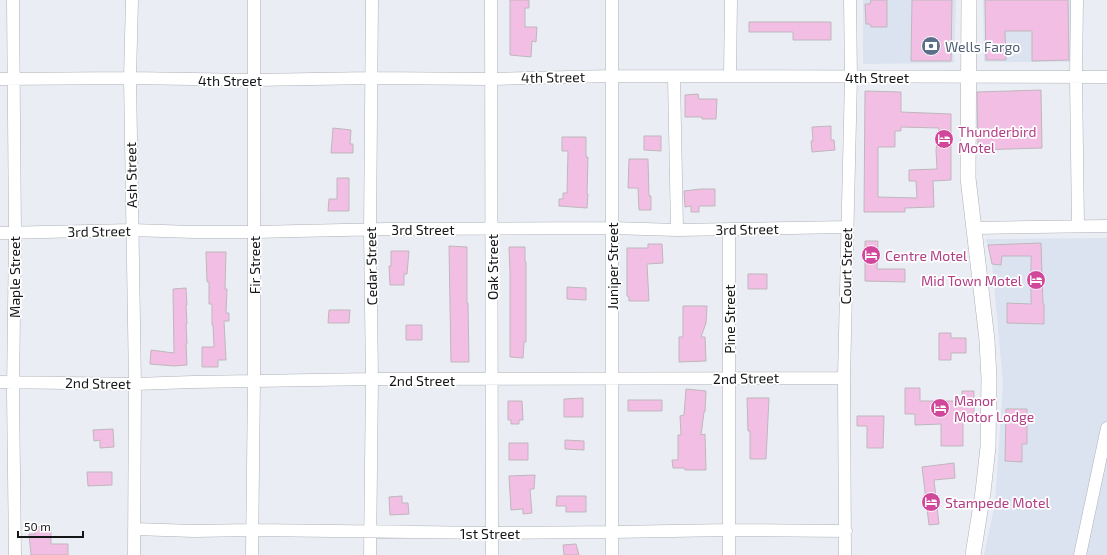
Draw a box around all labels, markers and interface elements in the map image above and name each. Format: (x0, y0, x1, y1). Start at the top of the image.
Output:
bank icon: Wells Fargo (920, 35, 942, 57)
place label: Wells Fargo (945, 38, 1020, 55)
street label: 4th Street (521, 68, 585, 86)
street label: 4th Street (845, 69, 909, 86)
street label: 4th Street (198, 72, 262, 89)
place label: Thunderbird Motel (958, 123, 1036, 156)
hotel icon: Thunderbird Motel (933, 128, 955, 150)
street label: Ash Street (122, 142, 140, 208)
street label: 3rd Street (715, 220, 779, 238)
street label: 3rd Street (391, 221, 455, 238)
street label: 3rd Street (67, 222, 131, 240)
street label: Juniper Street (604, 222, 621, 310)
street label: Cedar Street (362, 227, 380, 305)
street label: Court Street (837, 227, 855, 305)
street label: Oak Street (484, 234, 501, 300)
street label: Maple Street (6, 236, 23, 318)
street label: Fir Street (246, 236, 263, 294)
hotel icon: Centre Motel (860, 244, 882, 266)
place label: Centre Motel (885, 247, 968, 264)
hotel icon: Mid Town Motel (1025, 269, 1047, 291)
place label: Mid Town Motel (921, 272, 1023, 289)
street label: Pine Street (721, 284, 738, 354)
street label: 2nd Street (713, 369, 779, 387)
street label: 2nd Street (389, 372, 455, 389)
street label: 2nd Street (65, 374, 131, 392)
place label: Manor Motor Lodge (954, 392, 1034, 425)
hotel icon: Manor Motor Lodge (929, 397, 951, 419)
hotel icon: Stampede Motel (920, 491, 942, 513)
place label: Stampede Motel (945, 494, 1050, 511)
scale bar (18, 513, 83, 539)
text: 50 m (24, 519, 51, 533)
street label: 1st Street (460, 525, 520, 542)

